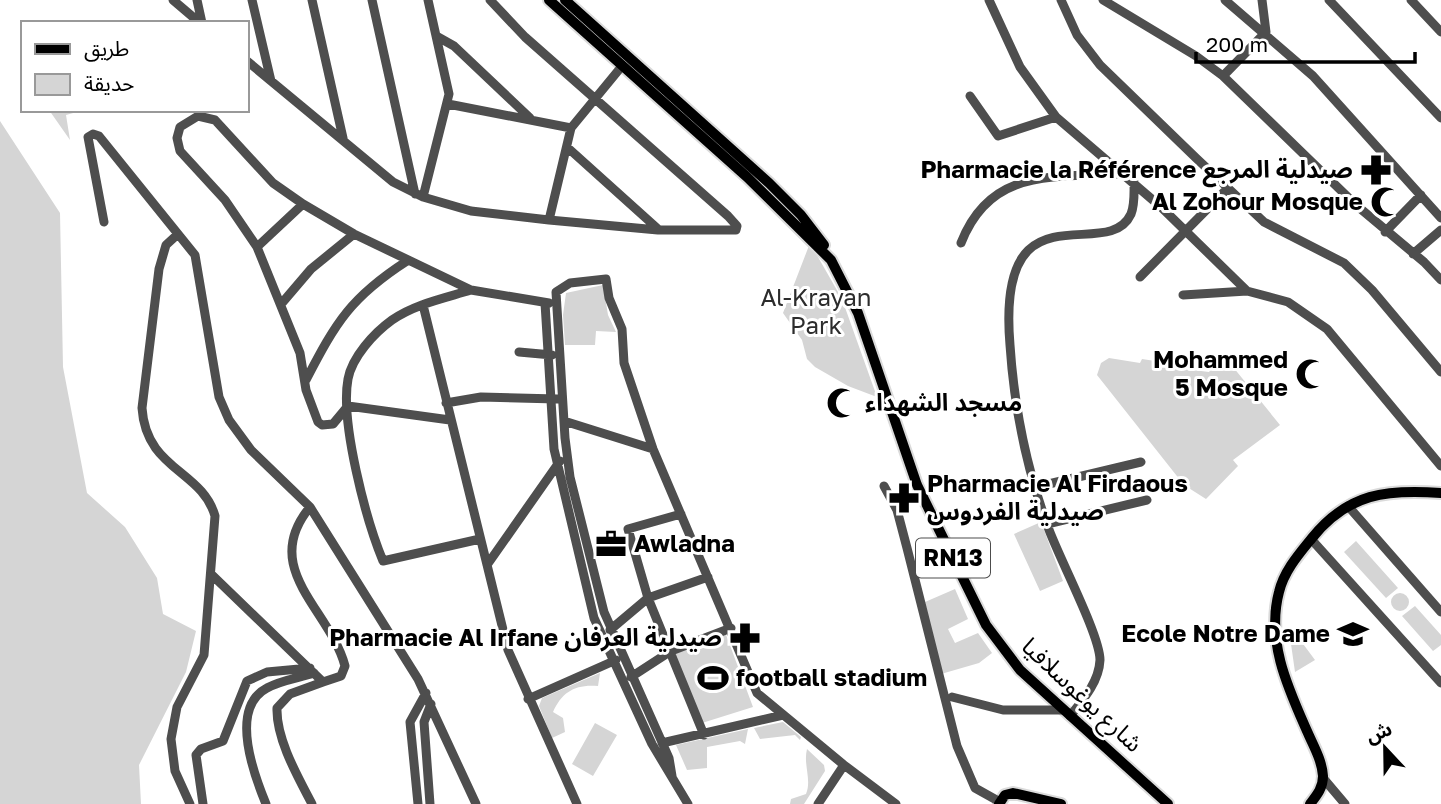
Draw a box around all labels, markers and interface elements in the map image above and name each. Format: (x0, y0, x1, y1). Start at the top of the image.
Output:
legend (21, 21, 248, 112)
scale bar (1196, 21, 1415, 65)
text: 200 m (1206, 31, 1268, 57)
text: طريق (84, 35, 129, 62)
text: حديقة (84, 70, 134, 96)
pharmacy icon: Pharmacie la Référence صيدلية المرجع (1359, 153, 1393, 187)
place label: Pharmacie la Référence صيدلية المرجع (920, 154, 1353, 188)
mosque icon: Al Zohour Mosque (1369, 185, 1403, 219)
place label: Al Zohour Mosque (1152, 186, 1363, 215)
park label: Al-Krayan Park (760, 282, 872, 339)
place label: Mohammed 5 Mosque (1153, 344, 1288, 401)
mosque icon: Mohammed 5 Mosque (1294, 357, 1328, 391)
mosque icon: مسجد الشهداء (825, 386, 859, 420)
place label: مسجد الشهداء (865, 387, 1022, 417)
place label: Pharmacie Al Firdaous صيدلية الفردوس (927, 468, 1188, 526)
pharmacy icon: Pharmacie Al Firdaous صيدلية الفردوس (887, 481, 921, 515)
office icon: Awladna (594, 527, 628, 561)
place label: Awladna (634, 528, 735, 557)
road number: RN13 (916, 538, 990, 578)
school or university icon: Ecole Notre Dame (1336, 617, 1370, 651)
place label: Ecole Notre Dame (1121, 618, 1330, 647)
pharmacy icon: Pharmacie Al Irfane صيدلية العرفان (728, 621, 762, 655)
place label: Pharmacie Al Irfane صيدلية العرفان (329, 622, 722, 652)
street label: شارع يوغوسلافيا (1014, 631, 1149, 760)
sports icon: football stadium (696, 661, 730, 695)
place label: football stadium (736, 662, 927, 691)
north arrow (1350, 713, 1420, 783)
text: ش (1362, 716, 1395, 747)

